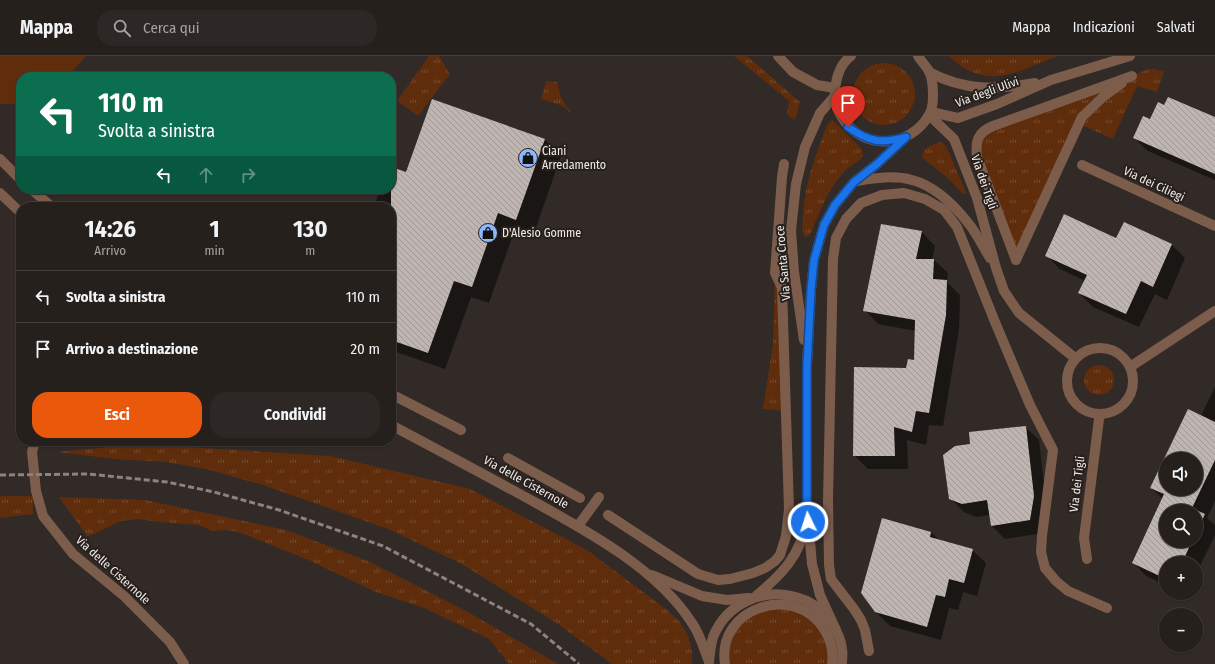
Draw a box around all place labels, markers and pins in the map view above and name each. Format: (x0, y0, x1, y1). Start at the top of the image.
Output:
pin (831, 86, 865, 127)
place label: Ciani Arredamento (542, 144, 606, 172)
shop icon: Ciani Arredamento (517, 147, 539, 169)
shop icon: D'Alesio Gomme (477, 222, 499, 244)
place label: D'Alesio Gomme (502, 226, 581, 240)

